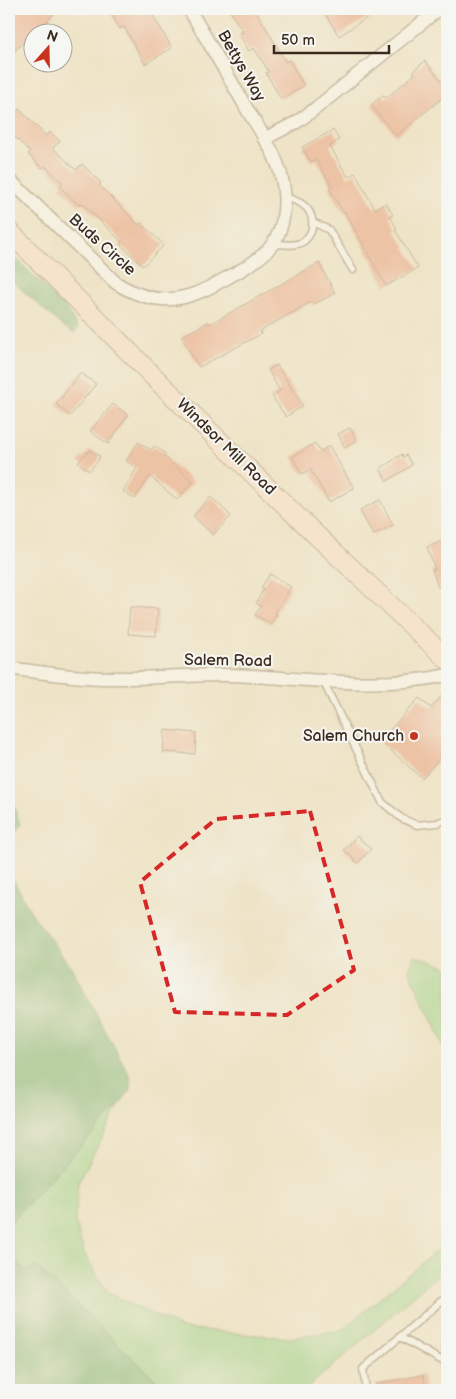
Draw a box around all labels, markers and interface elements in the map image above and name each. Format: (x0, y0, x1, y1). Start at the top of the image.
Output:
north arrow (22, 22, 72, 72)
scale bar (274, 22, 388, 54)
text: N (44, 26, 60, 46)
street label: Bettys Way (213, 27, 269, 106)
text: 50 m (281, 31, 315, 50)
street label: Buds Circle (65, 210, 140, 280)
street label: Windsor Mill Road (172, 395, 280, 499)
street label: Salem Road (184, 651, 272, 671)
place label: Salem Church (303, 727, 404, 746)
marker: Salem Church (408, 730, 420, 742)

